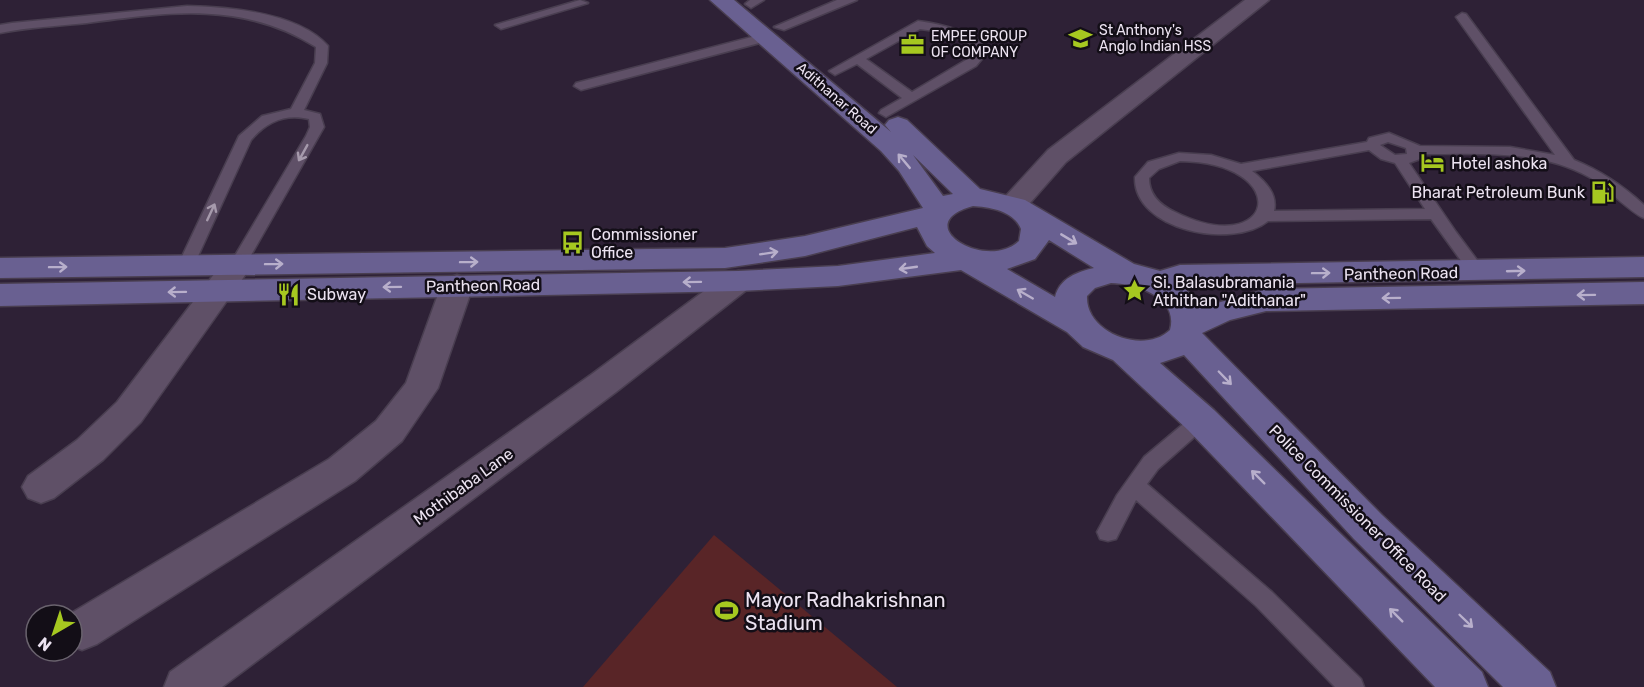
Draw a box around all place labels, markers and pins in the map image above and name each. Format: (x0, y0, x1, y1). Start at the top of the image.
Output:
place label: St Anthony's Anglo Indian HSS (1099, 22, 1211, 55)
school or university icon: St Anthony's Anglo Indian HSS (1068, 25, 1094, 51)
place label: EMPEE GROUP OF COMPANY (931, 28, 1027, 61)
office icon: EMPEE GROUP OF COMPANY (900, 31, 926, 57)
hotel icon: Hotel ashoka (1420, 150, 1446, 176)
place label: Hotel ashoka (1451, 154, 1547, 173)
fuel station icon: Bharat Petroleum Bunk (1590, 179, 1616, 205)
place label: Bharat Petroleum Bunk (1412, 183, 1586, 202)
place label: Commissioner Office (591, 225, 697, 262)
bus stop icon: Commissioner Office (560, 230, 586, 256)
place label: Si. Balasubramania Athithan "Adithanar" (1153, 273, 1306, 310)
place icon: Si. Balasubramania Athithan "Adithanar" (1122, 278, 1148, 304)
restaurant icon: Subway (276, 281, 302, 307)
place label: Subway (307, 285, 366, 304)
place label: Mayor Radhakrishnan Stadium (745, 588, 946, 635)
sports icon: Mayor Radhakrishnan Stadium (714, 598, 740, 624)

